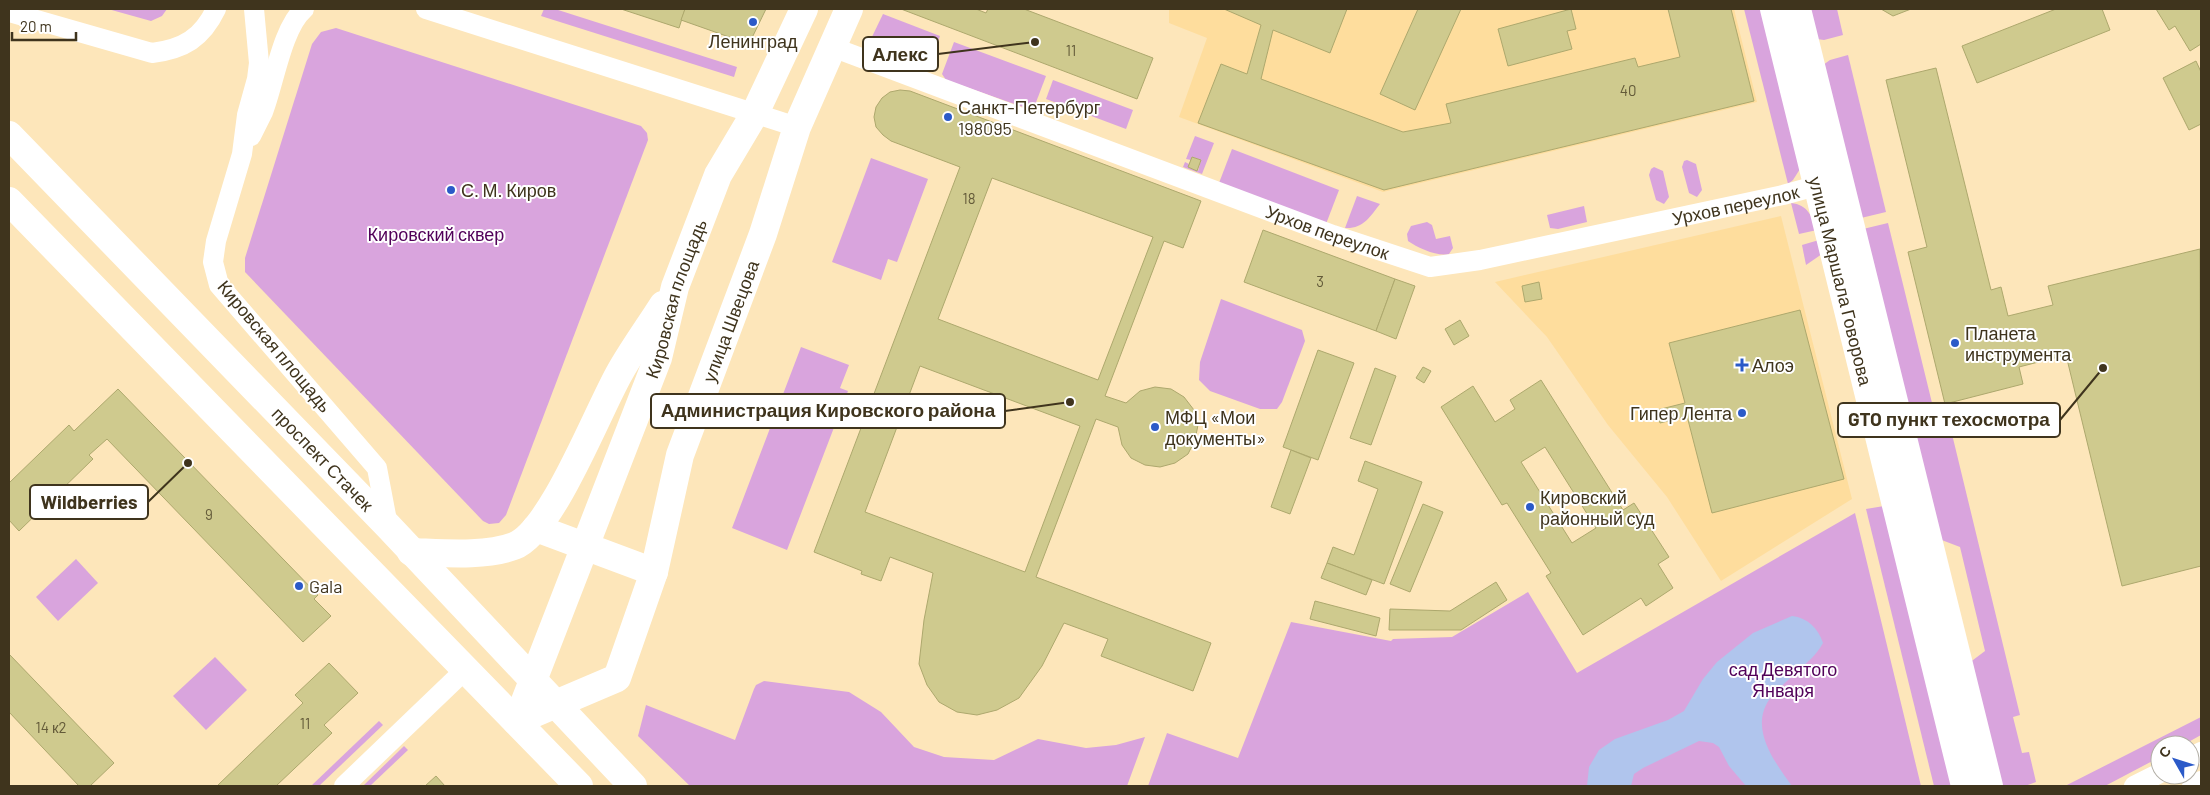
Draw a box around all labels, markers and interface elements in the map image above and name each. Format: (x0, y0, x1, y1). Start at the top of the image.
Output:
scale bar (12, 10, 76, 42)
marker: Ленинград (747, 16, 759, 28)
text: 20 m (20, 17, 52, 35)
place label: Ленинград (709, 30, 798, 52)
callout: Алекс (863, 37, 938, 71)
house number: 11 (1066, 41, 1076, 59)
text: Алекс (872, 42, 928, 65)
house number: 40 (1620, 81, 1636, 99)
place label: Санкт-Петербург 198095 (958, 96, 1101, 139)
marker: Санкт-Петербург 198095 (942, 111, 954, 123)
street label: улица Маршала Говорова (1805, 174, 1877, 389)
place label: С. М. Киров (461, 179, 556, 201)
street label: Урхов переулок (1670, 180, 1801, 230)
marker: С. М. Киров (445, 184, 457, 196)
house number: 18 (962, 189, 976, 207)
street label: Урхов переулок (1263, 200, 1392, 264)
street label: Кировская площадь (640, 216, 711, 381)
park label: Кировский сквер (368, 223, 504, 245)
street label: улица Швецова (697, 256, 764, 385)
house number: 3 (1316, 272, 1324, 290)
street label: Кировская площадь (213, 275, 337, 417)
place label: Планета инструмента (1965, 322, 2072, 365)
marker: Планета инструмента (1949, 337, 1961, 349)
place label: Алоэ (1752, 354, 1794, 376)
marker: Алоэ (1736, 359, 1748, 371)
callout: Администрация Кировского района (651, 394, 1005, 428)
text: Администрация Кировского района (661, 398, 996, 421)
street label: проспект Стачек (268, 402, 378, 516)
place label: Гипер Лента (1630, 402, 1733, 424)
callout: GTO пункт техосмотра (1838, 403, 2060, 437)
place label: МФЦ «Мои документы» (1165, 406, 1266, 449)
marker: Гипер Лента (1736, 407, 1748, 419)
text: GTO пункт техосмотра (1848, 407, 2050, 430)
marker: МФЦ «Мои документы» (1149, 421, 1161, 433)
callout: Wildberries (30, 485, 148, 519)
place label: Кировский районный суд (1540, 486, 1655, 529)
text: Wildberries (40, 490, 138, 513)
marker: Кировский районный суд (1524, 501, 1536, 513)
house number: 9 (205, 505, 213, 523)
place label: Gala (309, 575, 342, 597)
marker: Gala (293, 580, 305, 592)
park label: сад Девятого Января (1729, 658, 1837, 701)
house number: 11 (300, 714, 310, 732)
house number: 14 к2 (35, 718, 67, 736)
north arrow (2150, 735, 2200, 785)
text: С (2155, 742, 2174, 761)

